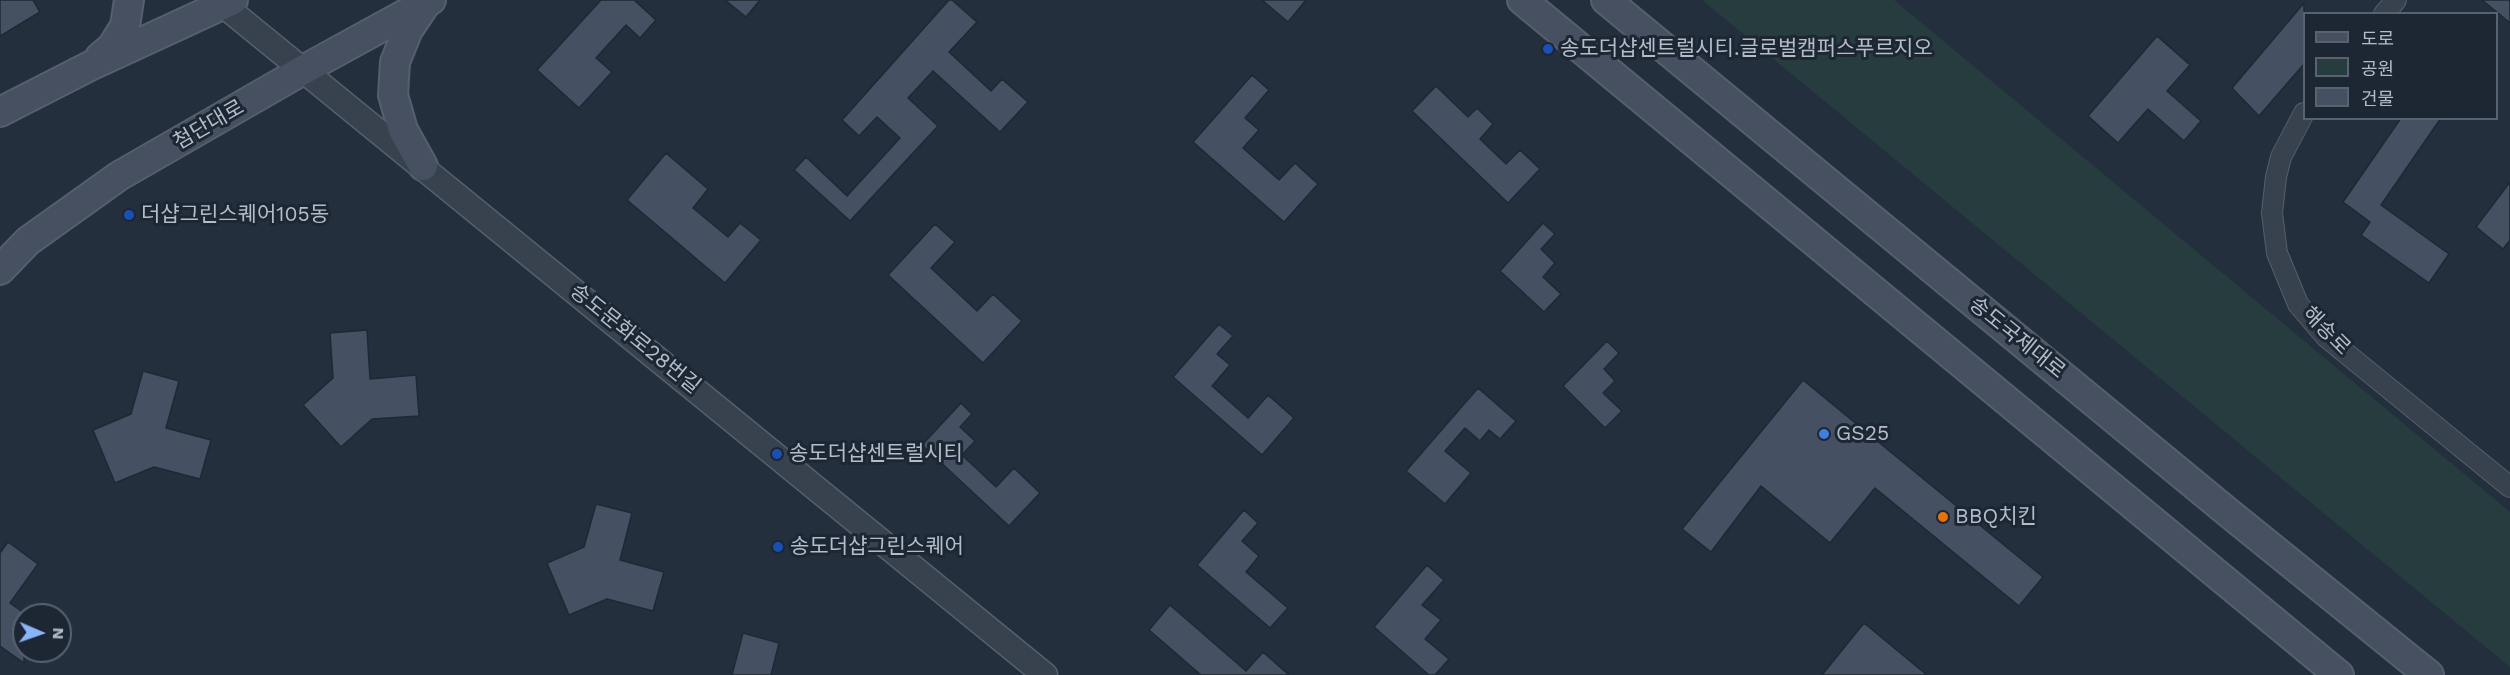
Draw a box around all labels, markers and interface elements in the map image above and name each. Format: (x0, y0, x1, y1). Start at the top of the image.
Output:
legend (2303, 12, 2498, 120)
text: 도로 (2361, 28, 2394, 49)
place label: 송도더샵센트럴시티.글로벌캠퍼스푸르지오 (1560, 36, 1933, 62)
marker: 송도더샵센트럴시티.글로벌캠퍼스푸르지오 (1541, 42, 1555, 56)
text: 공원 (2361, 58, 2394, 79)
text: 건물 (2361, 88, 2394, 109)
street label: 첨단대로 (169, 95, 249, 155)
place label: 더샵그린스퀘어105동 (141, 202, 329, 228)
marker: 더샵그린스퀘어105동 (122, 208, 136, 222)
street label: 송도문화로28번길 (565, 279, 705, 399)
street label: 송도국제대로 (1964, 292, 2070, 384)
street label: 해송로 (2297, 302, 2355, 360)
place label: GS25 (1836, 421, 1889, 447)
marker: GS25 (1817, 427, 1831, 441)
place label: 송도더샵센트럴시티 (789, 441, 963, 467)
marker: 송도더샵센트럴시티 (770, 447, 784, 461)
place label: BBQ치킨 (1955, 504, 2037, 530)
marker: BBQ치킨 (1936, 510, 1950, 524)
place label: 송도더샵그린스퀘어 (790, 534, 964, 560)
marker: 송도더샵그린스퀘어 (771, 540, 785, 554)
north arrow (12, 603, 72, 663)
text: N (49, 627, 68, 640)

